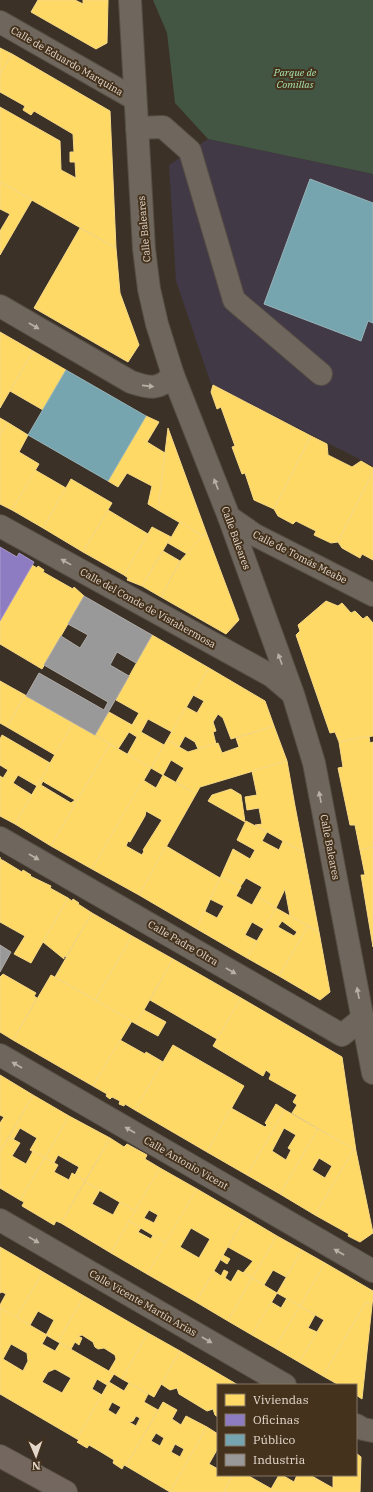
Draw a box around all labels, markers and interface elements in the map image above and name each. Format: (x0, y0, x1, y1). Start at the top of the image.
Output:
street label: Calle de Eduardo Marquina (9, 23, 126, 99)
park label: Parque de Comillas (273, 66, 317, 91)
street label: Calle Baleares (135, 195, 153, 263)
one-way arrow (28, 323, 40, 330)
one-way arrow (142, 383, 154, 390)
one-way arrow (212, 478, 218, 490)
street label: Calle Baleares (219, 505, 253, 571)
street label: Calle de Tomás Meabe (251, 528, 349, 586)
one-way arrow (60, 559, 72, 566)
street label: Calle del Conde de Vistahermosa (78, 565, 219, 651)
one-way arrow (277, 652, 283, 664)
one-way arrow (317, 791, 323, 803)
street label: Calle Baleares (317, 813, 343, 881)
one-way arrow (28, 854, 40, 861)
street label: Calle Padre Oltra (146, 918, 221, 969)
one-way arrow (225, 968, 237, 975)
one-way arrow (355, 987, 361, 999)
one-way arrow (12, 1062, 23, 1069)
one-way arrow (124, 1127, 136, 1134)
street label: Calle Antonio Vicent (141, 1134, 231, 1193)
one-way arrow (28, 1236, 40, 1243)
one-way arrow (333, 1248, 345, 1255)
street label: Calle Vicente Martín Arias (87, 1267, 199, 1339)
one-way arrow (201, 1336, 213, 1343)
legend (217, 1384, 357, 1476)
text: Viviendas (253, 1392, 309, 1407)
text: Oficinas (253, 1412, 299, 1427)
text: Público (253, 1432, 296, 1447)
north arrow (16, 1436, 56, 1476)
text: Industria (253, 1452, 306, 1467)
text: N (31, 1459, 41, 1473)

